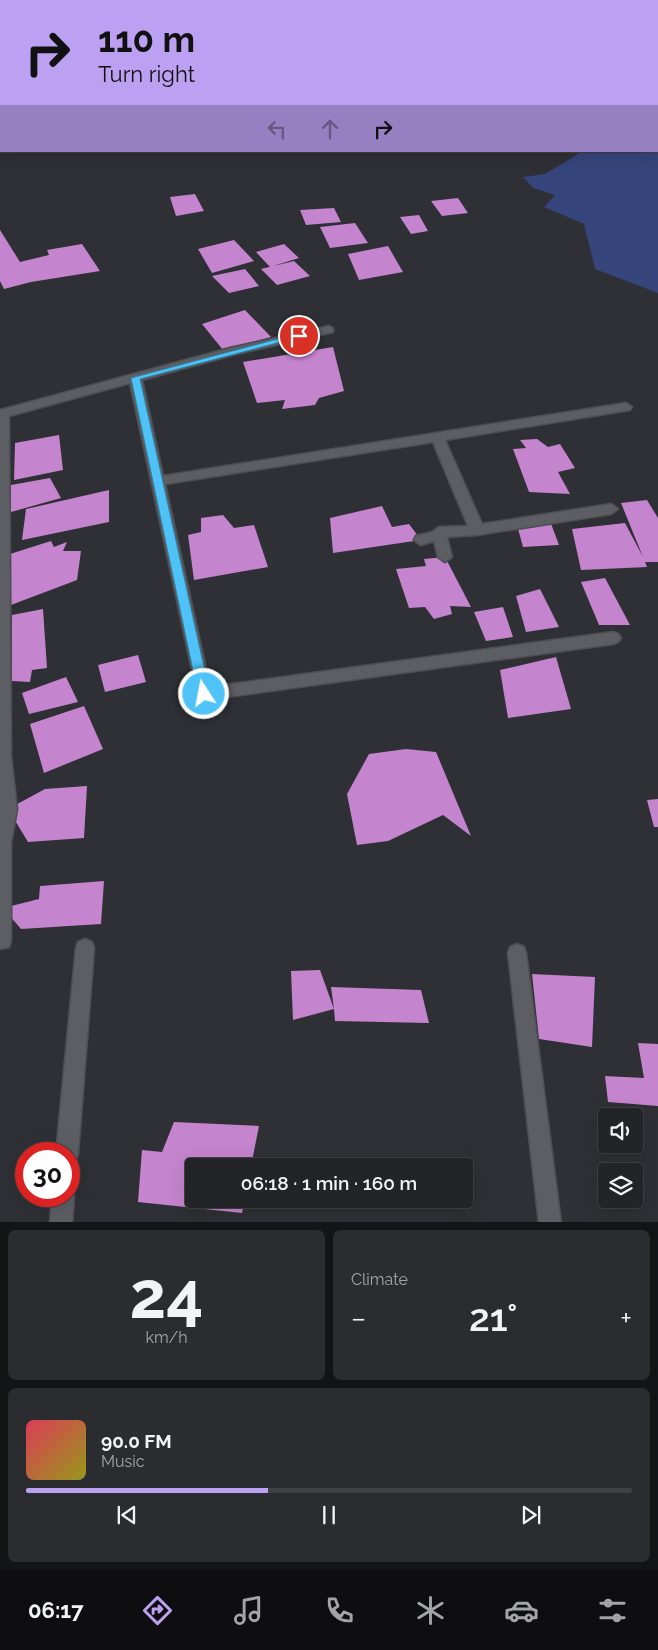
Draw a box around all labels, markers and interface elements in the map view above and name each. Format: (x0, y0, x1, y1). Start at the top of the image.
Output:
text: 110 m (98, 19, 195, 60)
icon: right (15, 20, 80, 85)
text: Turn right (98, 61, 195, 87)
icon: left (263, 115, 291, 143)
icon: ahead (316, 115, 344, 143)
icon: right (369, 115, 397, 143)
pin (278, 315, 320, 357)
icon: arrive (285, 322, 313, 350)
position arrow (177, 667, 229, 719)
map controls (598, 1108, 643, 1208)
button: sound (598, 1108, 643, 1153)
speed limit sign: 30 (15, 1142, 80, 1207)
button: layers (598, 1163, 643, 1208)
text: 06:18 · 1 min · 160 m (241, 1172, 417, 1194)
text: 24 (130, 1257, 203, 1333)
text: Climate (351, 1270, 408, 1289)
text: 21° (469, 1295, 517, 1340)
text: − (351, 1302, 366, 1335)
text: + (620, 1302, 632, 1335)
text: km/h (145, 1328, 188, 1347)
text: 90.0 FM (101, 1430, 172, 1452)
text: Music (101, 1452, 145, 1471)
icon: previous (113, 1501, 141, 1529)
icon: pause (315, 1501, 343, 1529)
icon: next (517, 1501, 545, 1529)
icon: directions (140, 1593, 175, 1628)
icon: music (231, 1593, 266, 1628)
icon: phone (322, 1593, 357, 1628)
icon: climate (413, 1593, 448, 1628)
icon: car (504, 1593, 539, 1628)
icon: filters (595, 1593, 630, 1628)
text: 06:17 (28, 1597, 84, 1623)

